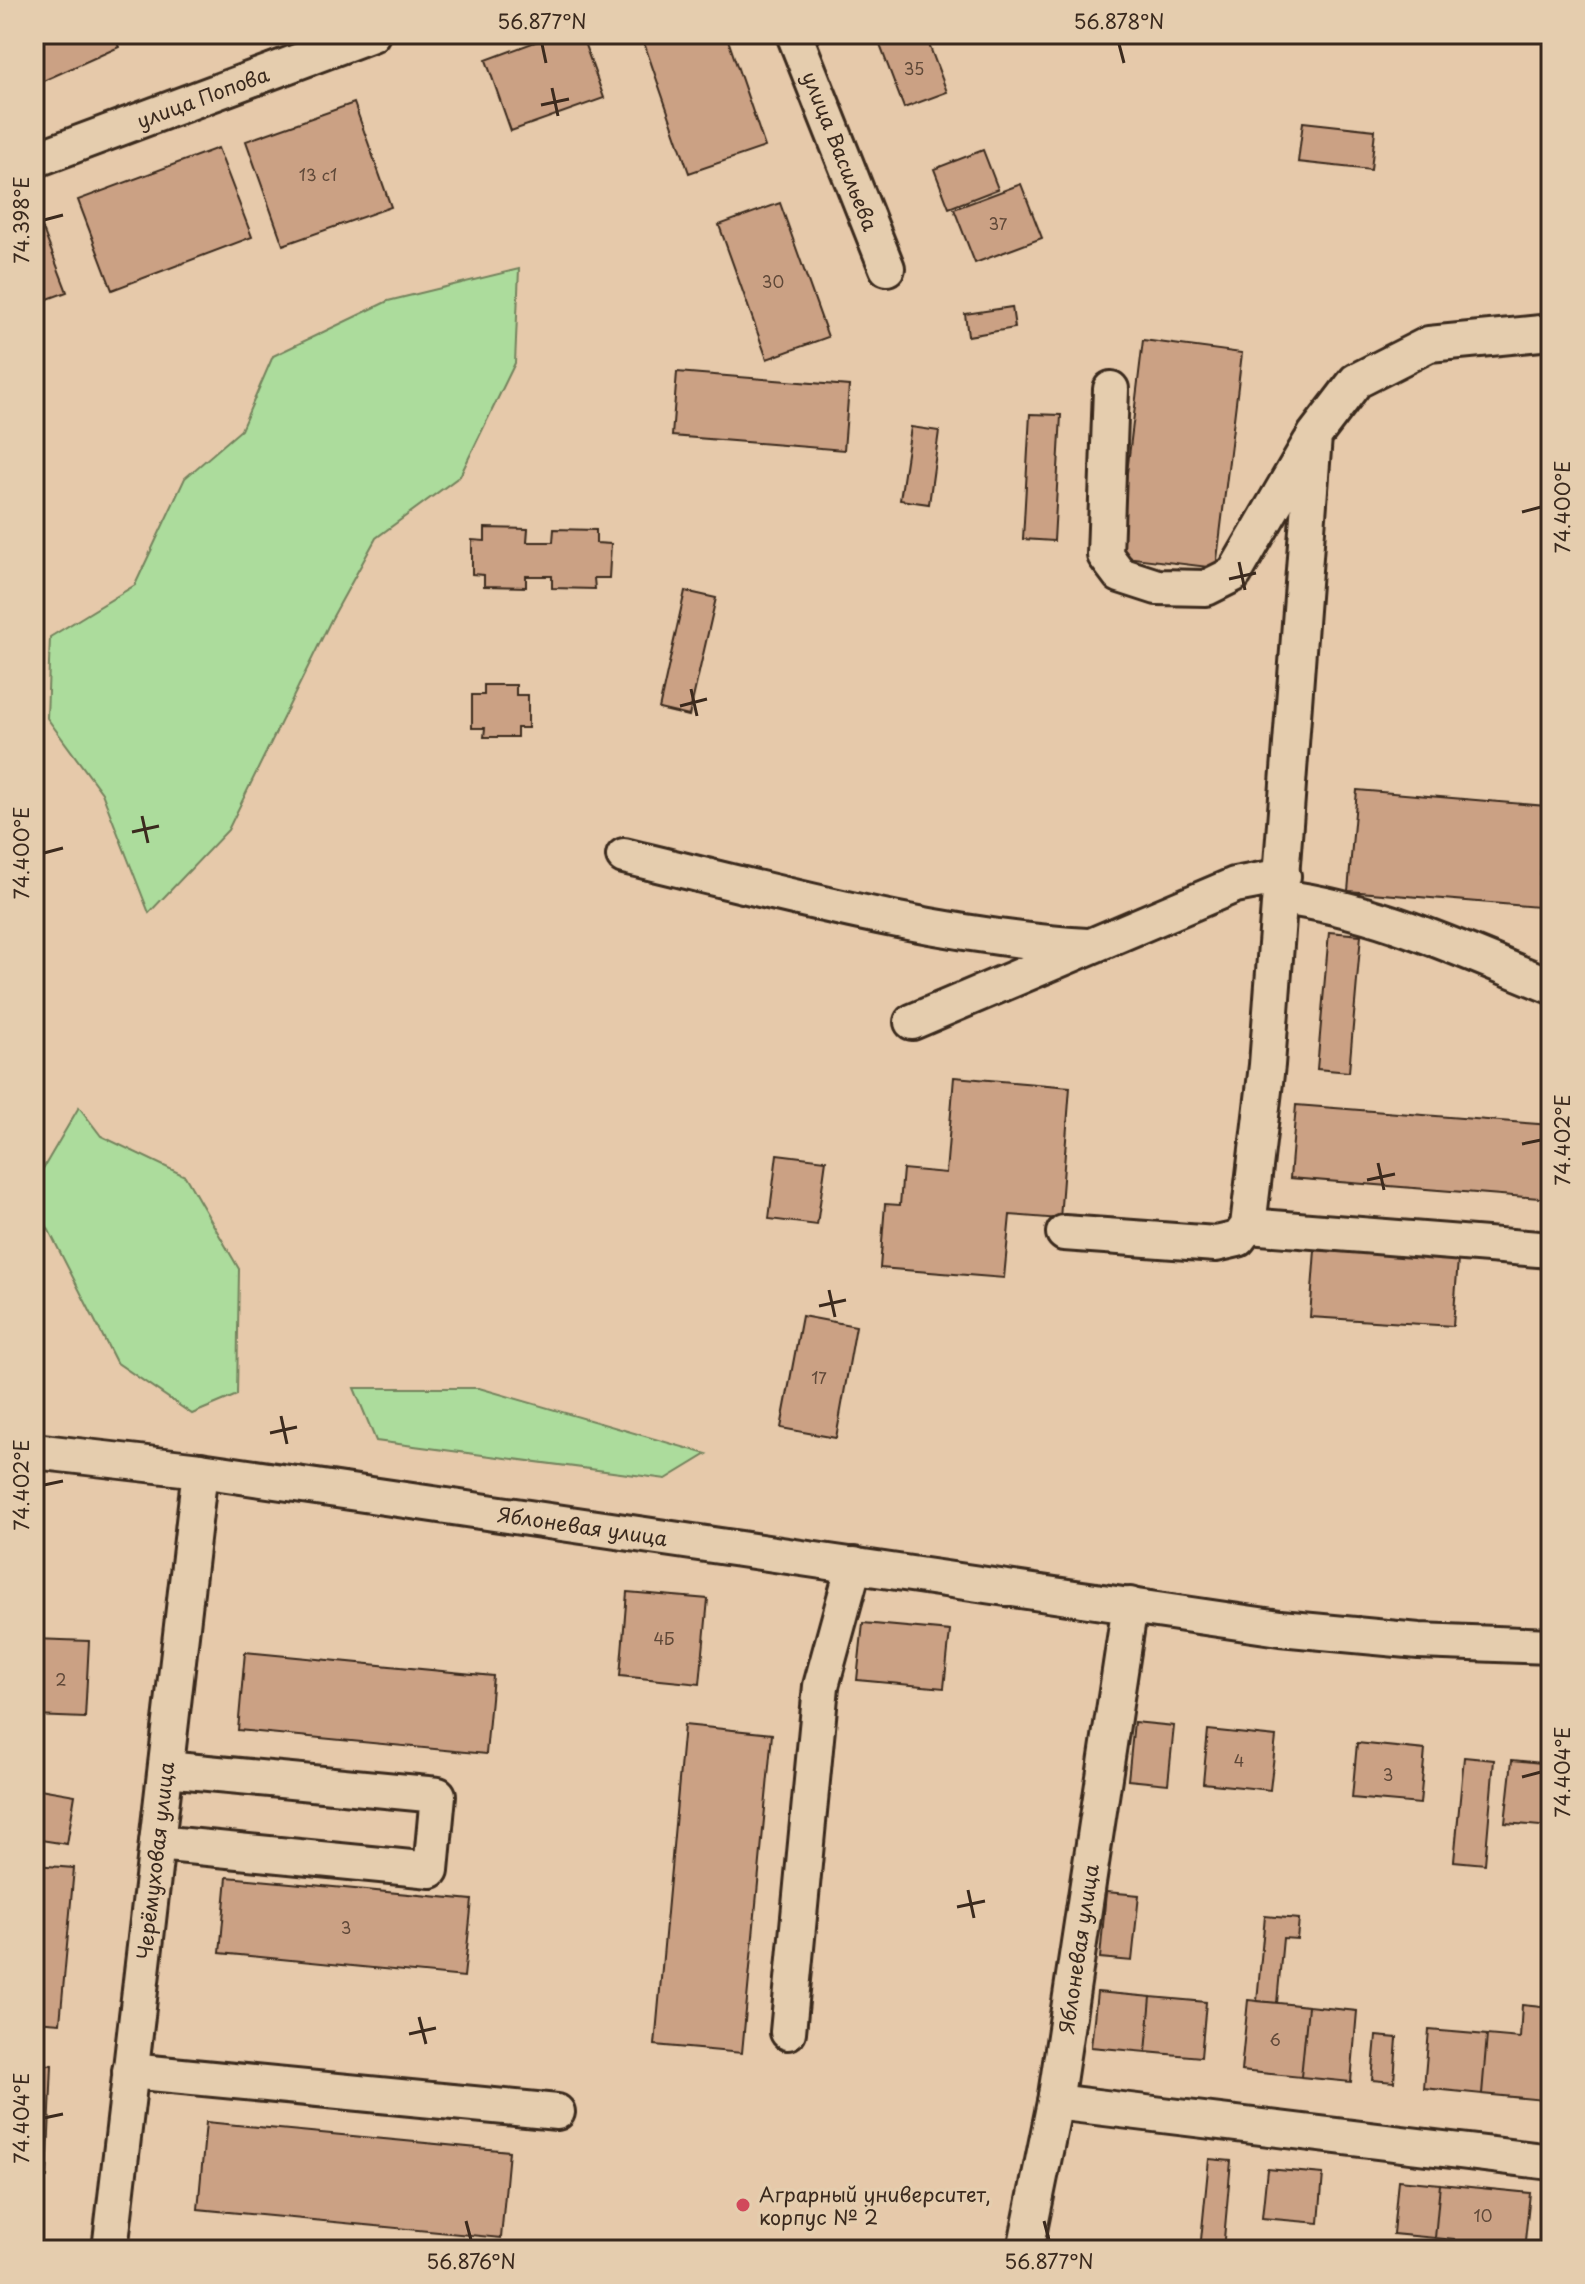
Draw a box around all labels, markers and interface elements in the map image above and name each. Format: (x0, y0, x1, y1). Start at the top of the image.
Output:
text: 56.877°N (497, 6, 587, 36)
text: 56.878°N (1074, 6, 1164, 36)
house number: 35 (904, 56, 924, 80)
street label: улица Попова (132, 59, 274, 135)
street label: улица Васильева (795, 67, 886, 236)
house number: 13 с1 (299, 162, 337, 186)
text: 74.398°E (6, 176, 36, 264)
house number: 37 (989, 211, 1008, 235)
house number: 30 (762, 269, 784, 293)
text: 74.400°E (1547, 460, 1577, 554)
text: 74.400°E (6, 806, 36, 900)
text: 74.402°E (1547, 1094, 1577, 1186)
house number: 17 (811, 1365, 827, 1389)
text: 74.402°E (6, 1439, 36, 1531)
street label: Яблоневая улица (496, 1499, 670, 1553)
house number: 4Б (654, 1626, 675, 1650)
house number: 2 (55, 1667, 67, 1691)
text: 74.404°E (1547, 1726, 1577, 1818)
house number: 4 (1234, 1748, 1244, 1772)
street label: Черёмуховая улица (129, 1760, 181, 1961)
house number: 3 (1383, 1762, 1393, 1786)
street label: Яблоневая улица (1051, 1862, 1106, 2036)
house number: 3 (341, 1915, 351, 1939)
house number: 6 (1269, 2027, 1281, 2051)
text: 74.404°E (6, 2072, 36, 2164)
place label: Аграрный университет, корпус № 2 (759, 2179, 991, 2232)
marker: Аграрный университет, корпус № 2 (734, 2196, 752, 2214)
house number: 10 (1474, 2203, 1492, 2227)
text: 56.876°N (426, 2246, 516, 2276)
text: 56.877°N (1004, 2246, 1094, 2276)

